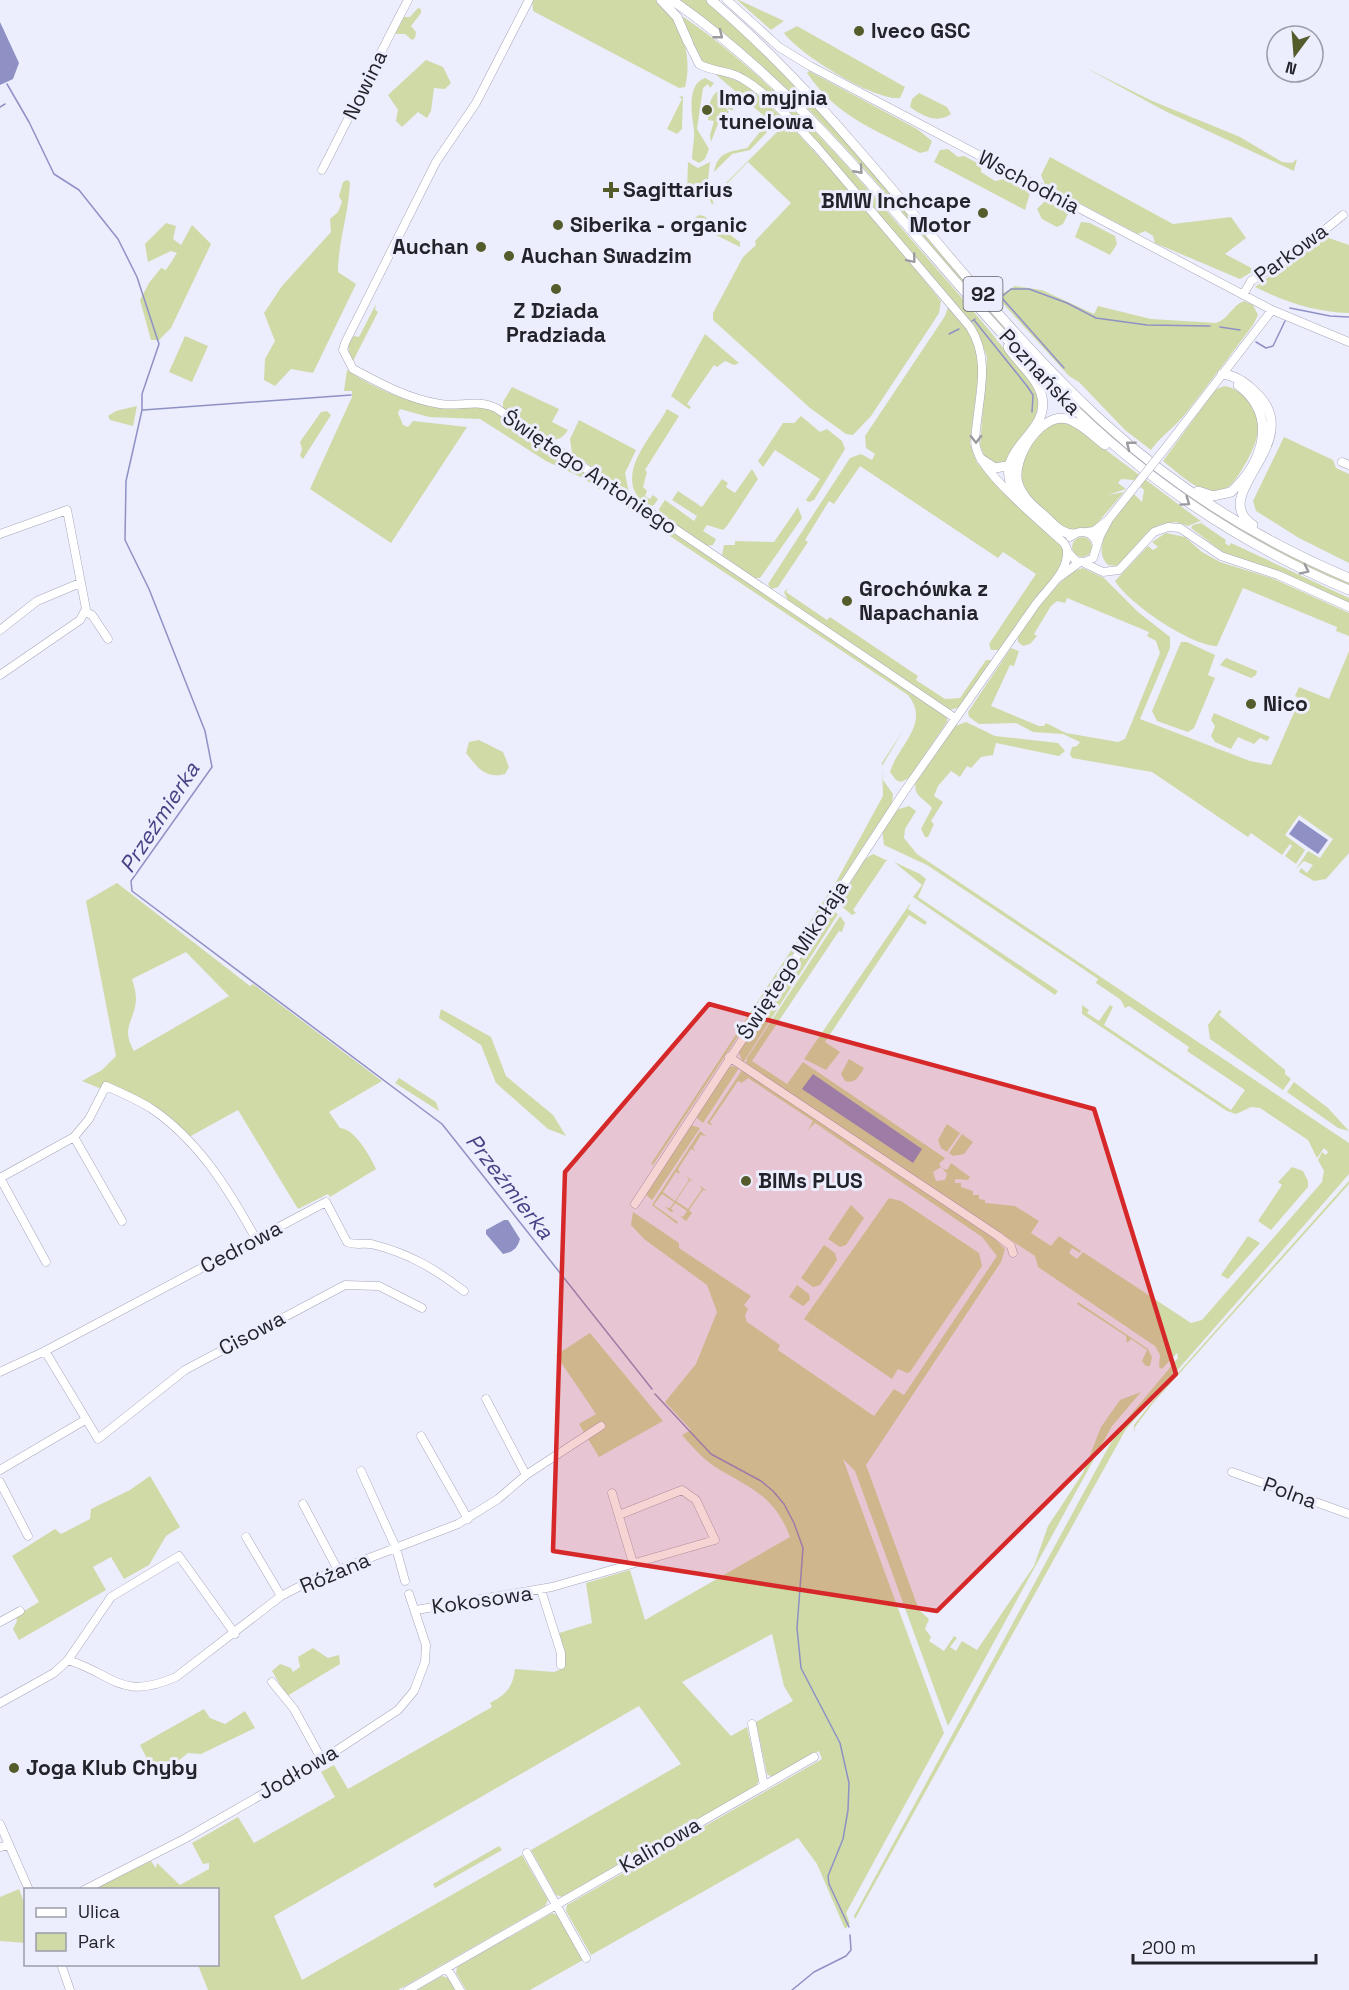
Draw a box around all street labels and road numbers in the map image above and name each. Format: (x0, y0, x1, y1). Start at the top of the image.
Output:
street label: Nowina (336, 46, 393, 124)
street label: Wschodnia (974, 143, 1085, 220)
street label: Parkowa (1249, 217, 1333, 288)
road number: 92 (964, 277, 1002, 311)
street label: Poznańska (994, 323, 1087, 420)
street label: Świętego Antoniego (498, 403, 683, 540)
street label: Świętego Mikołaja (731, 875, 854, 1044)
street label: Cedrowa (195, 1214, 286, 1279)
street label: Cisowa (214, 1304, 290, 1361)
street label: Polna (1260, 1470, 1321, 1515)
street label: Różana (296, 1546, 374, 1599)
street label: Kokosowa (430, 1579, 534, 1620)
street label: Jodłowa (253, 1738, 342, 1805)
street label: Kalinowa (614, 1810, 705, 1879)

